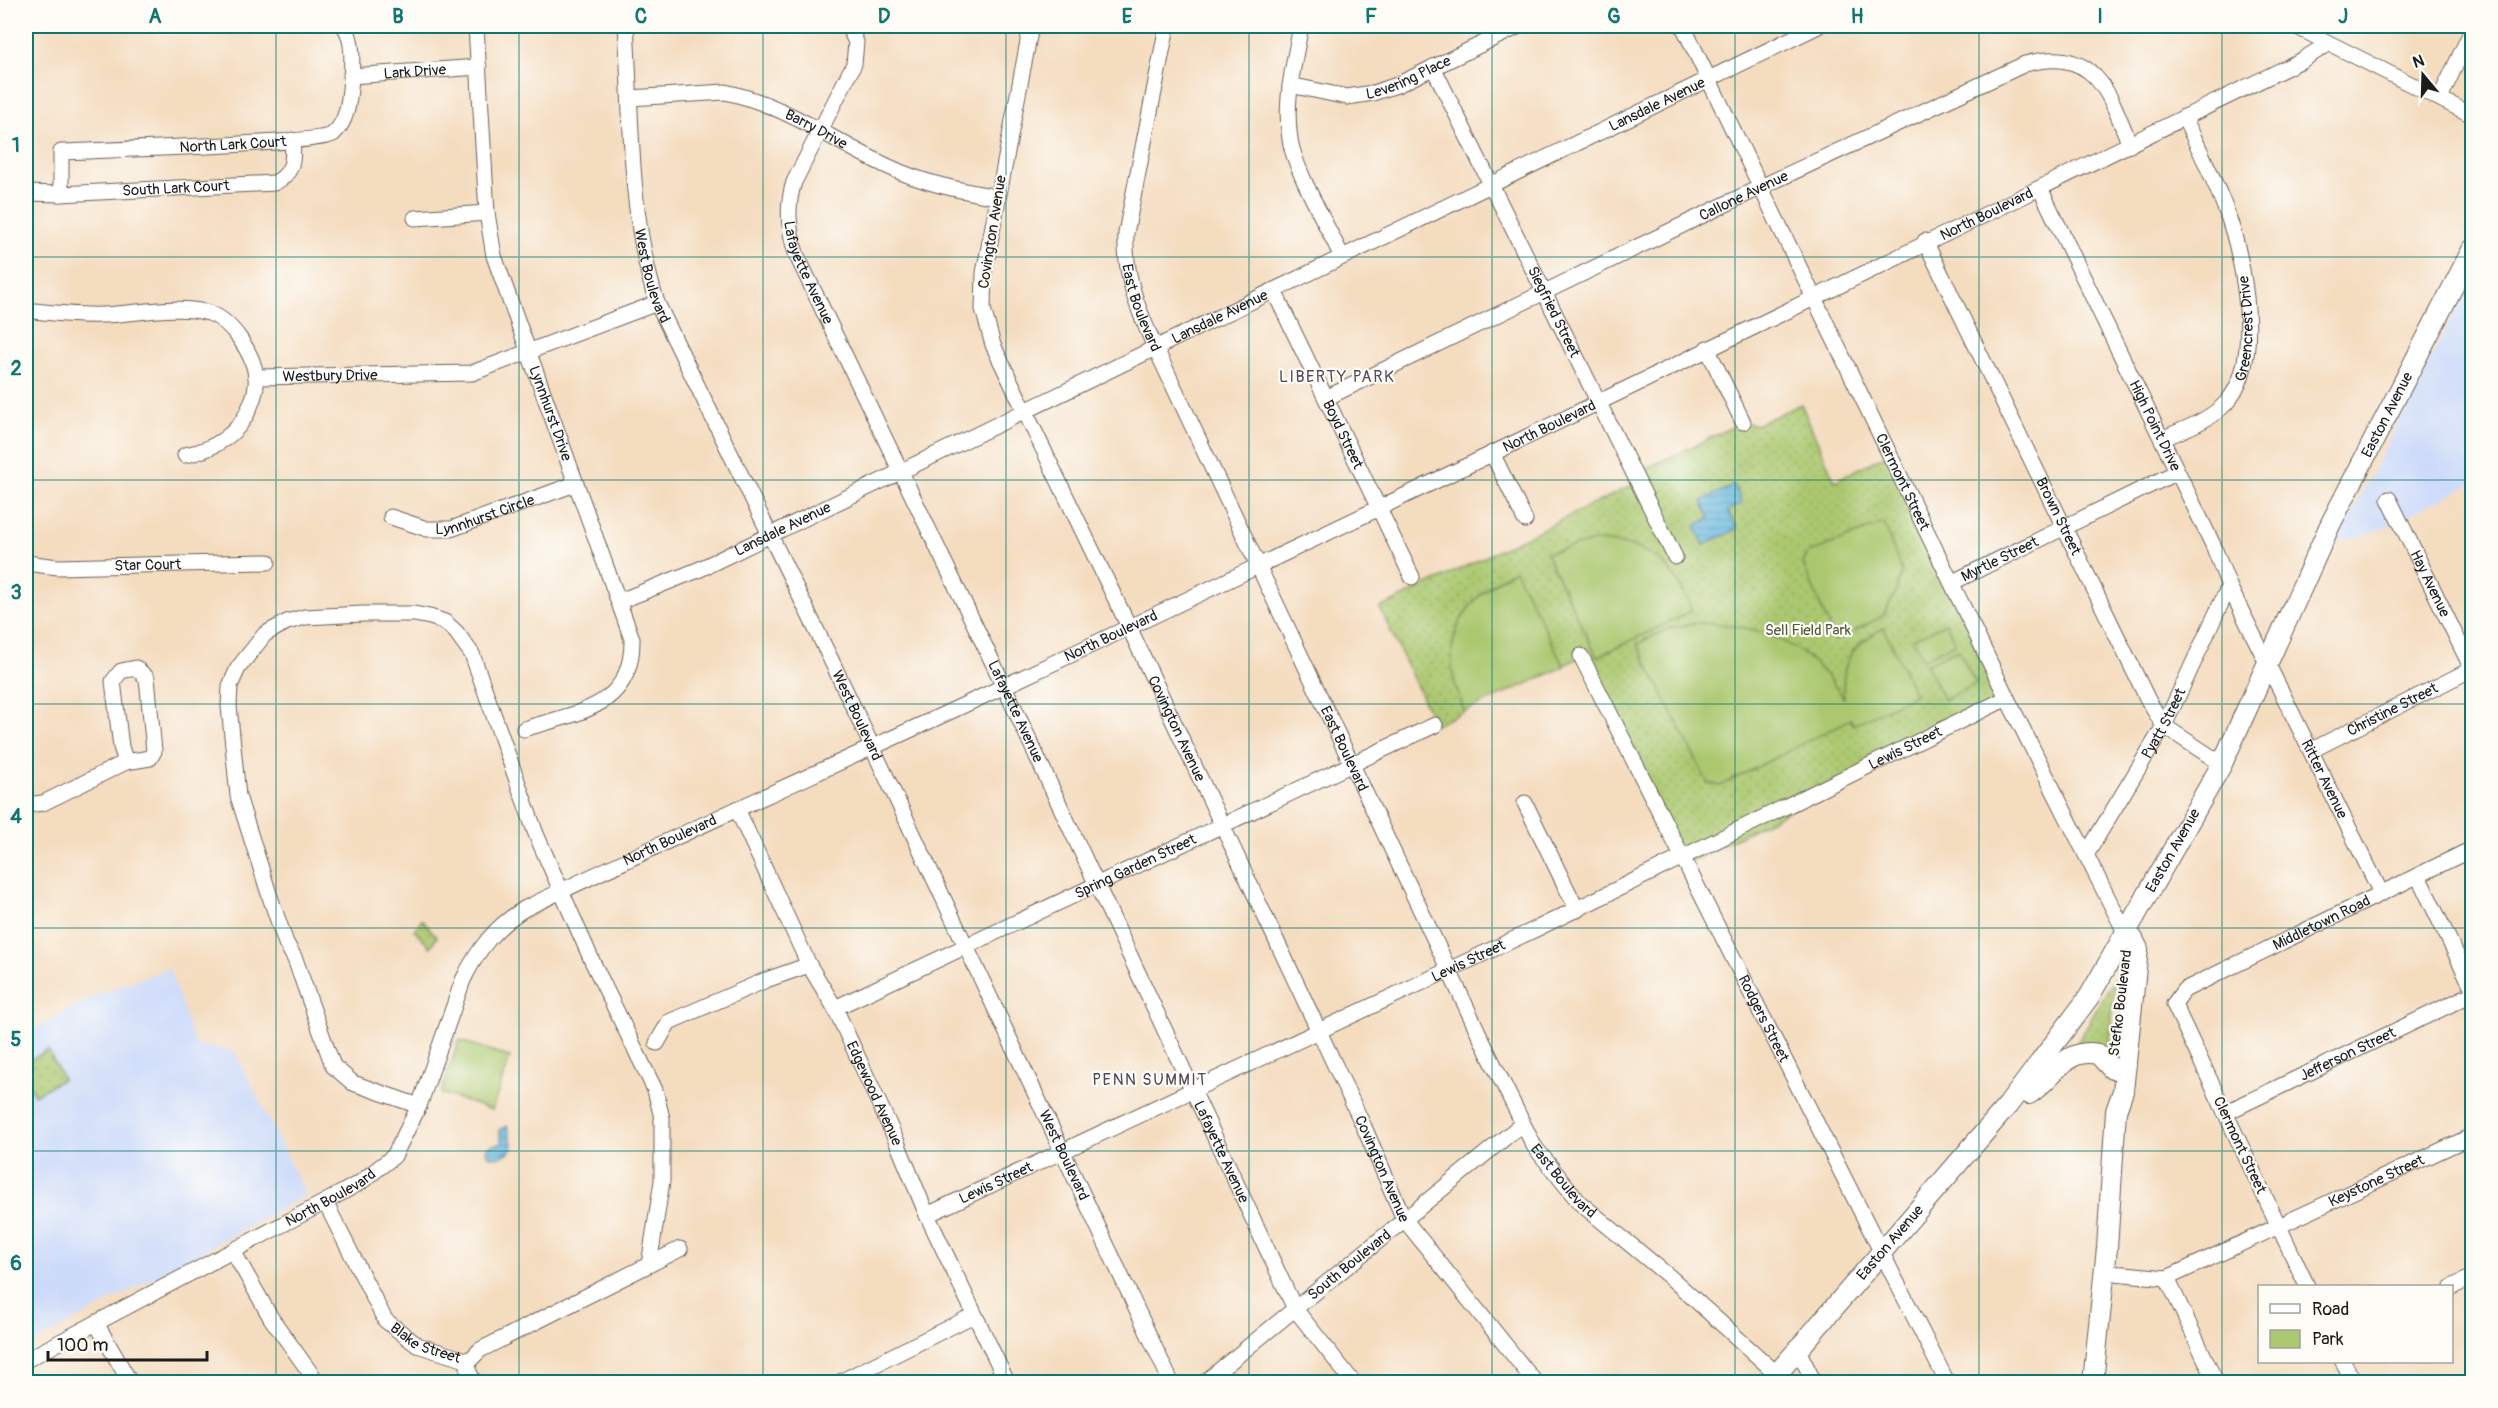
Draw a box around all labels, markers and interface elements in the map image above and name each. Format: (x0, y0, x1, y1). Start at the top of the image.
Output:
text: A (149, 4, 162, 29)
text: B (392, 4, 404, 29)
text: C (635, 4, 647, 29)
text: D (878, 4, 891, 29)
text: E (1122, 4, 1133, 29)
text: F (1365, 4, 1377, 29)
text: G (1607, 4, 1621, 29)
text: H (1851, 4, 1864, 29)
text: I (2097, 4, 2103, 29)
text: J (2338, 4, 2348, 29)
north arrow (2393, 45, 2453, 105)
text: N (2410, 50, 2427, 73)
street label: Levering Place (1365, 51, 1455, 104)
street label: Lark Drive (383, 60, 447, 84)
street label: Lansdale Avenue (1606, 73, 1709, 136)
street label: Barry Drive (782, 105, 851, 154)
street label: North Lark Court (179, 132, 288, 157)
text: 1 (12, 133, 20, 158)
street label: Callone Avenue (1696, 166, 1792, 226)
street label: Covington Avenue (974, 173, 1011, 290)
street label: South Lark Court (122, 176, 231, 201)
street label: North Boulevard (1937, 184, 2036, 245)
street label: Lafayette Avenue (779, 220, 838, 328)
street label: West Boulevard (630, 227, 674, 326)
street label: East Boulevard (1117, 263, 1165, 355)
street label: Siegfried Street (1523, 263, 1584, 362)
street label: Greencrest Drive (2231, 274, 2258, 384)
street label: Lansdale Avenue (1169, 285, 1272, 348)
text: 2 (10, 356, 22, 381)
street label: Lynnhurst Drive (524, 363, 576, 464)
street label: Westbury Drive (282, 366, 378, 387)
district label: LIBERTY PARK (1279, 367, 1395, 387)
street label: Easton Avenue (2358, 368, 2418, 461)
street label: High Point Drive (2125, 377, 2185, 475)
street label: North Boulevard (1500, 396, 1599, 457)
street label: Boyd Street (1318, 397, 1368, 473)
street label: Clermont Street (1871, 430, 1934, 534)
street label: Brown Street (2031, 474, 2086, 559)
street label: Lynnhurst Circle (435, 490, 538, 539)
street label: Lansdale Avenue (732, 498, 835, 561)
street label: Myrtle Street (1958, 532, 2042, 586)
street label: Hay Avenue (2405, 547, 2454, 621)
street label: Star Court (114, 555, 182, 576)
text: 3 (10, 580, 22, 605)
street label: North Boulevard (1061, 606, 1161, 667)
park label: Sell Field Park (1765, 621, 1852, 640)
street label: Lafayette Avenue (983, 657, 1048, 766)
street label: West Boulevard (827, 667, 886, 764)
street label: Covington Avenue (1143, 673, 1209, 785)
street label: Christine Street (2344, 678, 2442, 741)
street label: Pyatt Street (2137, 684, 2191, 762)
street label: East Boulevard (1316, 703, 1372, 795)
street label: Lewis Street (1866, 722, 1946, 774)
street label: Ritter Avenue (2297, 737, 2352, 822)
text: 4 (10, 804, 22, 829)
street label: Easton Avenue (2142, 805, 2205, 896)
street label: North Boulevard (620, 811, 720, 870)
street label: Spring Garden Street (1072, 830, 1200, 904)
street label: Middletown Road (2270, 891, 2373, 955)
street label: Lewis Street (1429, 935, 1509, 987)
street label: Stefko Boulevard (2105, 949, 2136, 1057)
street label: Rodgers Street (1733, 972, 1794, 1066)
street label: Jefferson Street (2297, 1023, 2400, 1086)
text: 5 (11, 1027, 22, 1052)
street label: Edgewood Avenue (842, 1038, 906, 1149)
district label: PENN SUMMIT (1092, 1070, 1208, 1090)
street label: Clermont Street (2209, 1094, 2271, 1198)
street label: Lafayette Avenue (1189, 1098, 1253, 1207)
street label: West Boulevard (1034, 1107, 1093, 1203)
street label: Covington Avenue (1350, 1113, 1414, 1226)
street label: East Boulevard (1526, 1140, 1600, 1223)
street label: Keystone Street (2325, 1150, 2428, 1212)
street label: Lewis Street (956, 1157, 1037, 1209)
street label: North Boulevard (282, 1165, 380, 1231)
street label: Easton Avenue (1853, 1201, 1928, 1284)
street label: South Boulevard (1304, 1225, 1395, 1305)
text: 6 (10, 1251, 22, 1276)
legend (2258, 1285, 2453, 1363)
text: Road (2312, 1298, 2349, 1321)
street label: Blake Street (386, 1319, 464, 1368)
scale bar (48, 1324, 207, 1362)
text: Park (2312, 1328, 2344, 1351)
text: 100 m (57, 1334, 109, 1357)

